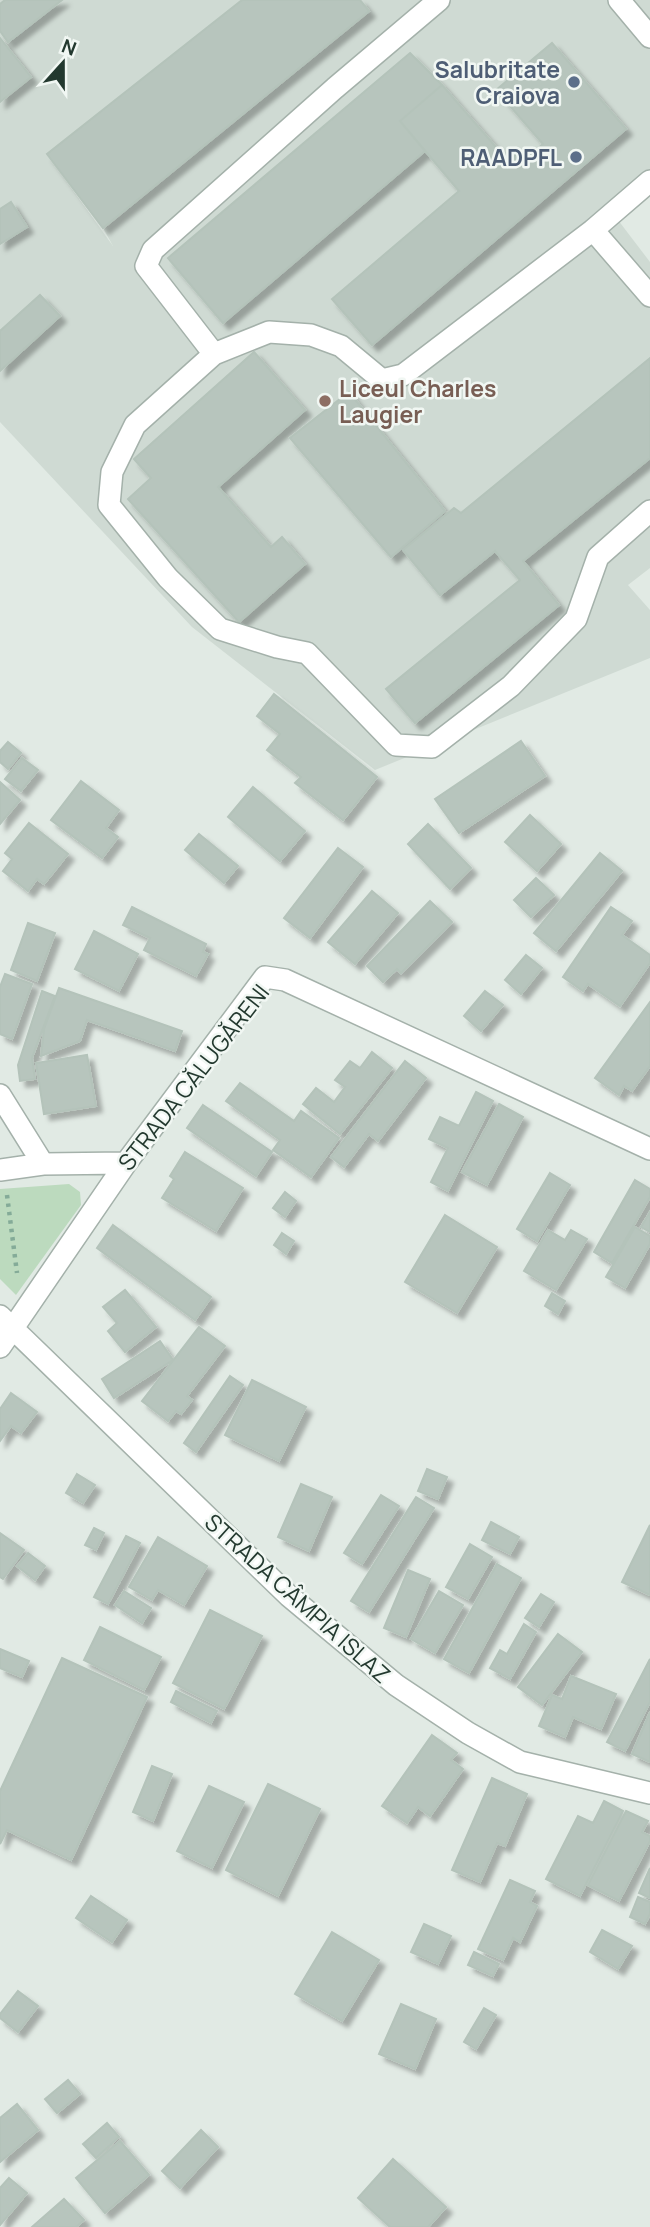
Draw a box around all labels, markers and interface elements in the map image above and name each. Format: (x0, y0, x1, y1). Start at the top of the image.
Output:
north arrow (28, 28, 98, 98)
text: N (58, 33, 80, 62)
place label: Salubritate Craiova (435, 53, 560, 111)
marker: Salubritate Craiova (566, 74, 582, 90)
place label: RAADPFL (460, 141, 562, 173)
marker: RAADPFL (568, 149, 584, 165)
place label: Liceul Charles Laugier (339, 372, 496, 430)
marker: Liceul Charles Laugier (317, 393, 333, 409)
street label: STRADA CĂLUGĂRENI (110, 977, 276, 1177)
street label: STRADA CÂMPIA ISLAZ (198, 1506, 398, 1690)

